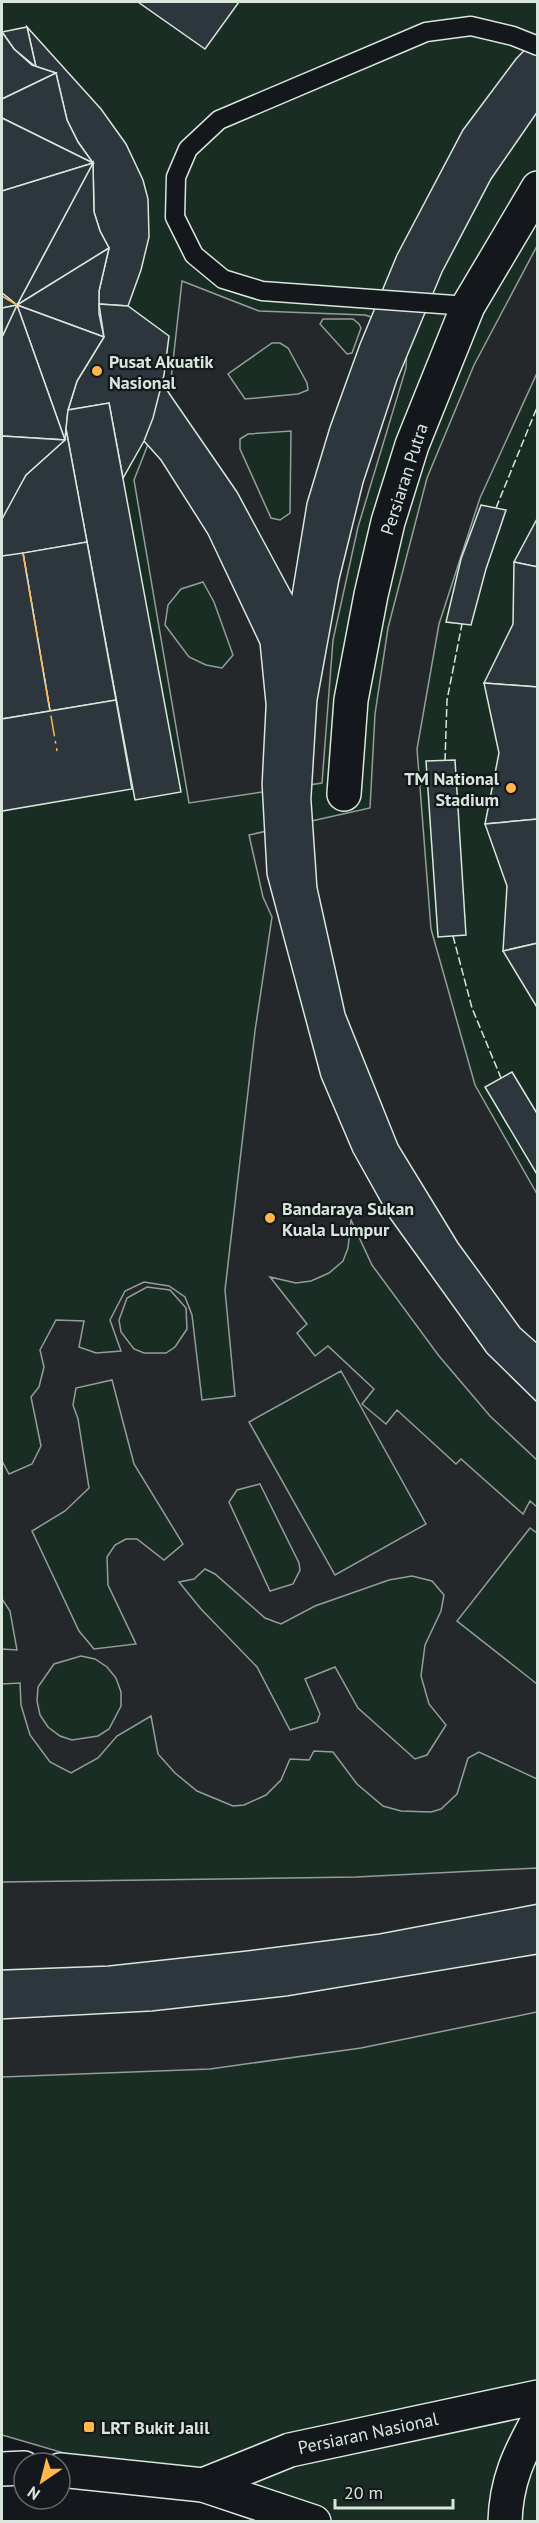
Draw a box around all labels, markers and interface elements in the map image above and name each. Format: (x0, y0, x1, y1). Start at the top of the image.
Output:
place label: Pusat Akuatik Nasional (109, 350, 214, 394)
marker: Pusat Akuatik Nasional (90, 364, 104, 378)
street label: Persiaran Putra (375, 420, 433, 538)
place label: TM National Stadium (404, 767, 500, 811)
marker: TM National Stadium (504, 781, 518, 795)
place label: Bandaraya Sukan Kuala Lumpur (282, 1197, 414, 1241)
marker: Bandaraya Sukan Kuala Lumpur (263, 1211, 277, 1225)
street label: Persiaran Nasional (296, 2407, 441, 2459)
place label: LRT Bukit Jalil (101, 2416, 210, 2439)
marker: LRT Bukit Jalil (82, 2420, 96, 2434)
north arrow (12, 2451, 72, 2511)
scale bar (335, 2472, 454, 2510)
text: 20 m (344, 2481, 383, 2504)
text: N (23, 2482, 43, 2504)

